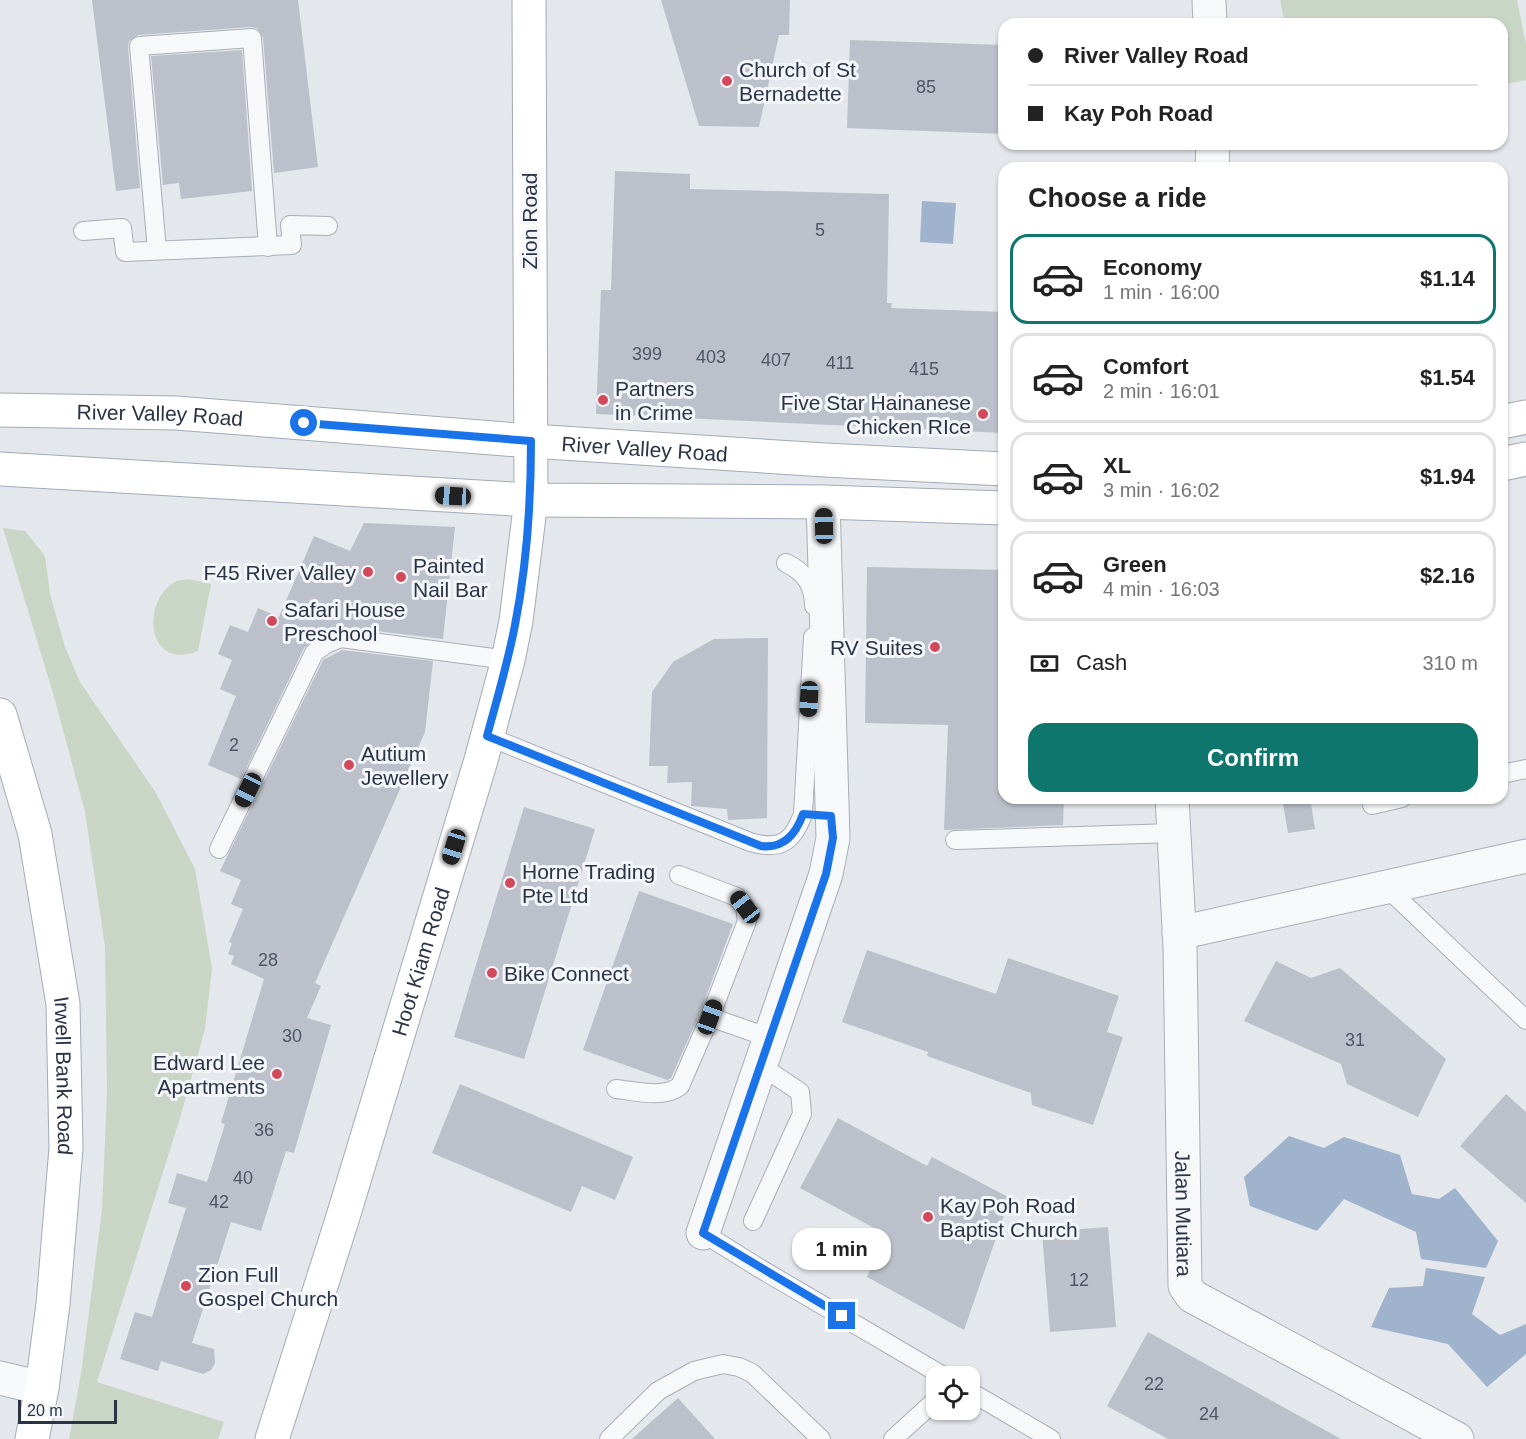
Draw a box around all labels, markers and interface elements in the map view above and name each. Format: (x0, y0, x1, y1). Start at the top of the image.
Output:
text: River Valley Road (1064, 43, 1249, 68)
place label: Church of St Bernadette (739, 58, 856, 105)
marker: Church of St Bernadette (720, 74, 734, 88)
house number: 85 (916, 77, 936, 97)
text: Kay Poh Road (1064, 101, 1213, 126)
street label: Zion Road (518, 173, 541, 269)
text: Choose a ride (1028, 183, 1207, 213)
house number: 5 (815, 220, 825, 240)
icon: car (1031, 252, 1085, 306)
text: Economy (1103, 255, 1202, 280)
text: $1.14 (1420, 266, 1475, 291)
text: 1 min · 16:00 (1103, 281, 1220, 303)
house number: 399 (632, 344, 662, 364)
house number: 403 (696, 347, 726, 367)
house number: 407 (761, 350, 791, 370)
icon: car (1031, 351, 1085, 405)
house number: 411 (826, 353, 854, 373)
text: Comfort (1103, 354, 1189, 379)
house number: 415 (909, 359, 939, 379)
text: $1.54 (1420, 365, 1475, 390)
place label: Partners in Crime (615, 377, 694, 424)
text: 2 min · 16:01 (1103, 380, 1220, 402)
place label: Five Star Hainanese Chicken RIce (781, 391, 971, 438)
marker: Partners in Crime (596, 393, 610, 407)
street label: River Valley Road (76, 400, 244, 430)
marker: Five Star Hainanese Chicken RIce (976, 407, 990, 421)
route start (290, 409, 317, 436)
street label: River Valley Road (561, 431, 729, 465)
icon: car (1031, 450, 1085, 504)
text: XL (1103, 453, 1131, 478)
text: $1.94 (1420, 464, 1475, 489)
text: 3 min · 16:02 (1103, 479, 1220, 501)
car (435, 486, 471, 506)
car (815, 508, 833, 544)
icon: car (1031, 549, 1085, 603)
text: Green (1103, 552, 1167, 577)
place label: Painted Nail Bar (413, 554, 488, 601)
place label: F45 River Valley (204, 561, 356, 584)
text: $2.16 (1420, 563, 1475, 588)
marker: F45 River Valley (361, 565, 375, 579)
marker: Painted Nail Bar (394, 570, 408, 584)
text: 4 min · 16:03 (1103, 578, 1220, 600)
place label: Safari House Preschool (284, 598, 405, 645)
marker: Safari House Preschool (265, 614, 279, 628)
place label: RV Suites (830, 636, 923, 659)
marker: RV Suites (928, 640, 942, 654)
icon: cash (1028, 647, 1061, 680)
text: Cash (1076, 650, 1127, 675)
text: 310 m (1422, 652, 1478, 674)
car (799, 681, 819, 717)
button: Confirm (1028, 723, 1478, 792)
house number: 2 (229, 735, 239, 755)
place label: Autium Jewellery (361, 742, 449, 789)
marker: Autium Jewellery (342, 758, 356, 772)
car (232, 770, 264, 810)
car (440, 827, 468, 867)
place label: Horne Trading Pte Ltd (522, 860, 655, 907)
marker: Horne Trading Pte Ltd (503, 876, 517, 890)
street label: Hoot Kiam Road (387, 884, 453, 1039)
car (727, 887, 763, 927)
house number: 28 (258, 950, 278, 970)
place label: Bike Connect (504, 962, 629, 985)
marker: Bike Connect (485, 966, 499, 980)
street label: Irwell Bank Road (50, 994, 78, 1156)
car (695, 997, 725, 1037)
house number: 30 (282, 1026, 302, 1046)
house number: 31 (1345, 1030, 1365, 1050)
place label: Edward Lee Apartments (153, 1051, 265, 1098)
marker: Edward Lee Apartments (270, 1067, 284, 1081)
house number: 36 (254, 1120, 274, 1140)
street label: Jalan Mutiara (1172, 1151, 1196, 1277)
house number: 40 (233, 1168, 253, 1188)
house number: 42 (209, 1192, 229, 1212)
place label: Kay Poh Road Baptist Church (940, 1194, 1078, 1241)
marker: Kay Poh Road Baptist Church (921, 1210, 935, 1224)
callout: 1 min (792, 1229, 892, 1271)
text: 1 min (815, 1238, 868, 1260)
place label: Zion Full Gospel Church (198, 1263, 338, 1310)
house number: 12 (1069, 1270, 1089, 1290)
marker: Zion Full Gospel Church (179, 1279, 193, 1293)
route end (828, 1302, 855, 1329)
map controls (926, 1366, 980, 1420)
button: locate (926, 1366, 980, 1420)
house number: 22 (1144, 1374, 1164, 1394)
scale bar (18, 1397, 117, 1424)
text: 20 m (27, 1402, 63, 1419)
house number: 24 (1199, 1404, 1219, 1424)

